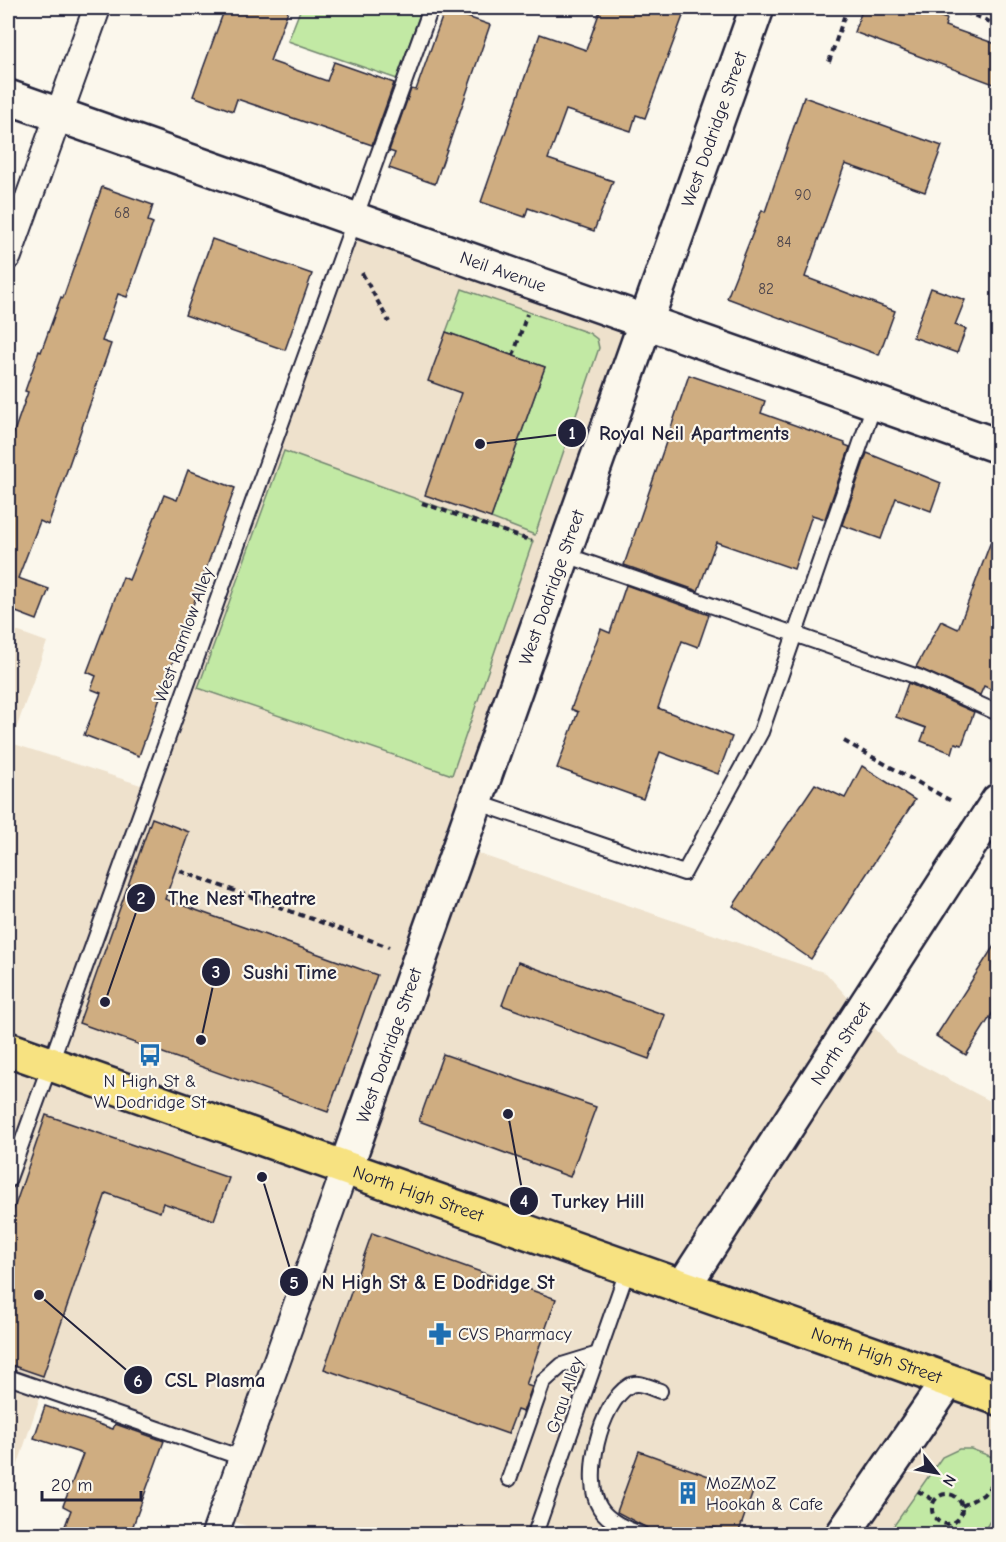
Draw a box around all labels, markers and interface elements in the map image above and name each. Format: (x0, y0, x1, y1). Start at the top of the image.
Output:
street label: West Dodridge Street (677, 48, 751, 210)
house number: 90 (794, 186, 812, 204)
house number: 68 (114, 204, 130, 222)
house number: 84 (777, 233, 792, 251)
street label: Neil Avenue (457, 247, 549, 296)
house number: 82 (758, 280, 774, 298)
callout: Royal Neil Apartments (557, 414, 801, 452)
text: Royal Neil Apartments (599, 422, 789, 445)
text: 1 (568, 423, 576, 444)
street label: West Dodridge Street (514, 506, 589, 668)
street label: West Ramlow Alley (150, 564, 219, 705)
callout: The Nest Theatre (126, 879, 328, 917)
text: The Nest Theatre (168, 887, 316, 910)
text: 2 (137, 888, 146, 909)
callout: Sushi Time (201, 953, 349, 991)
text: Sushi Time (243, 961, 337, 984)
text: 3 (212, 962, 220, 983)
street label: West Dodridge Street (352, 964, 427, 1126)
street label: North Street (806, 998, 876, 1089)
bus stop icon: N High St & W Dodridge St (137, 1042, 163, 1068)
place label: N High St & W Dodridge St (94, 1071, 207, 1113)
street label: North High Street (350, 1161, 487, 1227)
callout: Turkey Hill (509, 1182, 656, 1220)
text: Turkey Hill (551, 1190, 645, 1213)
text: 4 (520, 1191, 528, 1212)
callout: N High St & E Dodridge St (279, 1263, 567, 1301)
text: N High St & E Dodridge St (321, 1271, 555, 1294)
text: 5 (289, 1273, 299, 1294)
pharmacy icon: CVS Pharmacy (427, 1321, 453, 1347)
street label: North High Street (809, 1323, 945, 1388)
place label: CVS Pharmacy (458, 1324, 573, 1345)
street label: Grau Alley (542, 1353, 588, 1436)
callout: CSL Plasma (123, 1361, 277, 1399)
text: CSL Plasma (165, 1369, 265, 1392)
text: 6 (133, 1371, 143, 1392)
north arrow (907, 1443, 967, 1503)
scale bar (42, 1464, 141, 1502)
text: N (939, 1471, 959, 1489)
place label: MoZMoZ Hookah & Cafe (706, 1473, 823, 1515)
text: 20 m (51, 1475, 92, 1496)
building icon: MoZMoZ Hookah & Cafe (675, 1480, 701, 1506)

